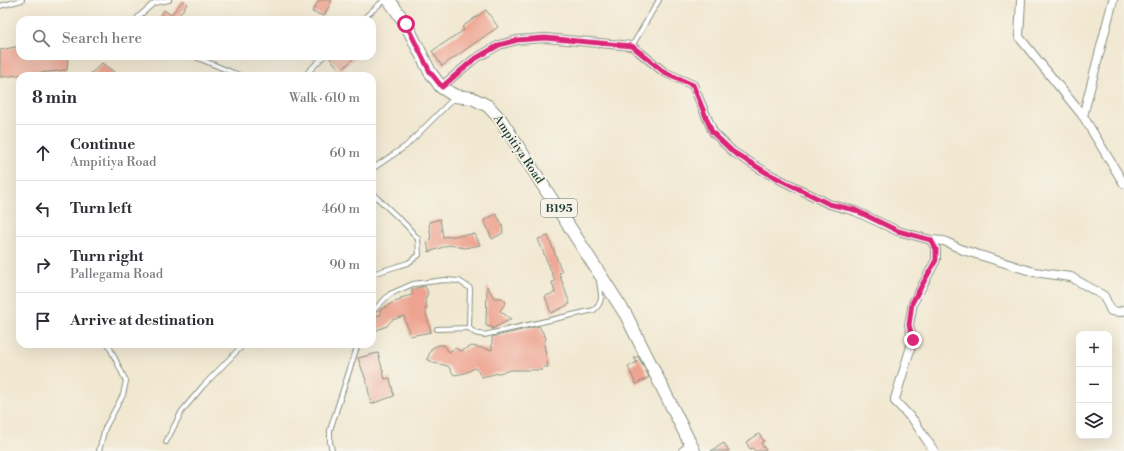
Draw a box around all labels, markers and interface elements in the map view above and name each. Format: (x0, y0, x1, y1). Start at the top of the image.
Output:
route start (397, 15, 415, 33)
search box (16, 16, 376, 60)
icon: search (30, 27, 52, 49)
text: Search here (62, 29, 142, 48)
text: 8 min (32, 87, 77, 109)
text: Walk · 610 m (289, 90, 360, 106)
street label: Ampitiya Road (489, 111, 547, 187)
text: Continue (70, 135, 135, 154)
icon: ahead (32, 142, 54, 164)
text: 60 m (329, 145, 360, 161)
text: Ampitiya Road (70, 154, 156, 170)
icon: left (32, 198, 54, 220)
text: Turn left (70, 199, 132, 218)
road number: B195 (541, 199, 577, 217)
text: 460 m (322, 201, 360, 217)
text: Turn right (70, 247, 144, 266)
icon: right (32, 254, 54, 276)
text: 90 m (329, 257, 360, 273)
text: Pallegama Road (70, 266, 163, 282)
icon: arrive (32, 310, 54, 332)
text: Arrive at destination (70, 311, 214, 330)
route end (904, 331, 922, 349)
map controls (1076, 331, 1112, 439)
button: + (1076, 331, 1112, 367)
button: − (1076, 367, 1112, 403)
button: layers (1076, 403, 1112, 439)

